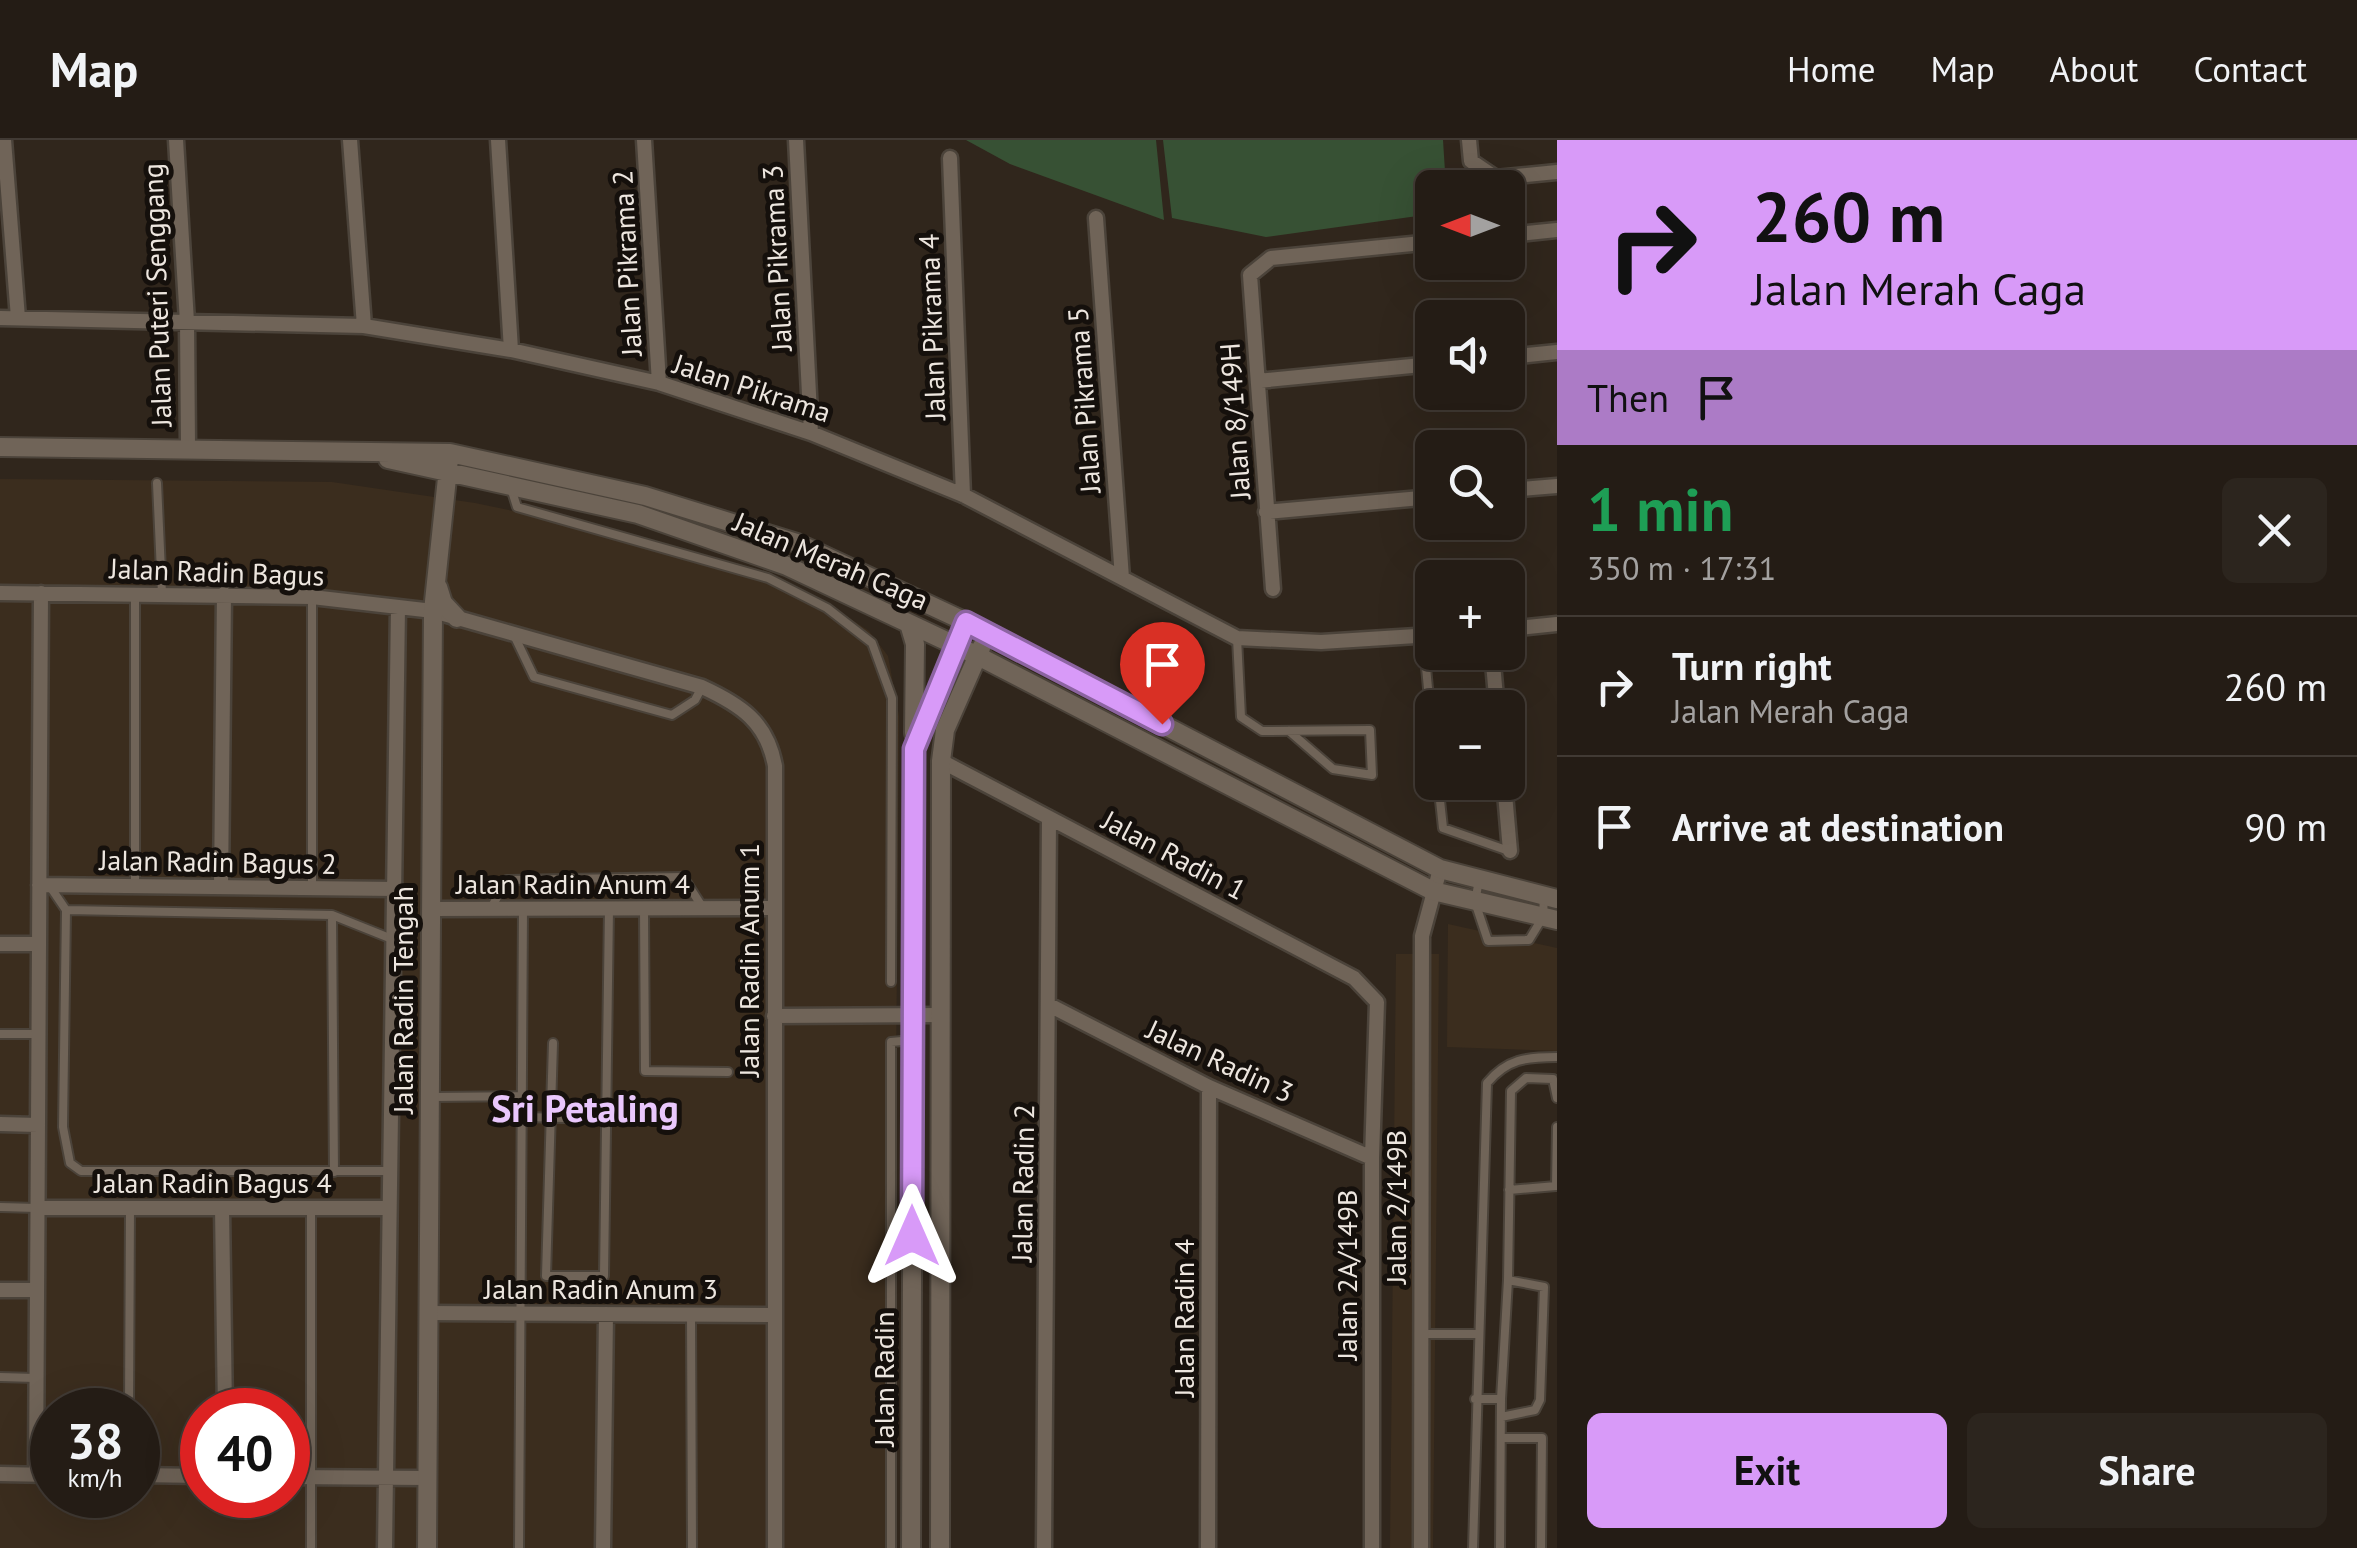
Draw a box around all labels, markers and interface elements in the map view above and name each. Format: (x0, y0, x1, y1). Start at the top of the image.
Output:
text: Map (50, 38, 138, 100)
text: Home (1787, 46, 1876, 92)
text: Map (1931, 46, 1995, 92)
text: About (2050, 46, 2138, 92)
text: Contact (2193, 46, 2307, 92)
street label: Jalan Puteri Senggang (133, 163, 180, 428)
street label: Jalan Pikrama 3 (753, 164, 800, 353)
street label: Jalan Pikrama 2 (603, 169, 650, 358)
north arrow (1415, 170, 1525, 280)
map controls (1415, 170, 1525, 800)
text: 260 m (1752, 171, 1945, 261)
icon: right (1587, 180, 1717, 310)
street label: Jalan Pikrama 4 (910, 233, 953, 422)
text: Jalan Merah Caga (1752, 259, 2086, 317)
button: sound (1415, 300, 1525, 410)
street label: Jalan Pikrama 5 (1059, 306, 1109, 495)
street label: Jalan 8/149H (1211, 342, 1258, 501)
street label: Jalan Pikrama (668, 344, 836, 430)
icon: arrive (1689, 370, 1744, 425)
text: Then (1587, 373, 1669, 422)
button: search (1415, 430, 1525, 540)
text: 1 min (1587, 470, 1733, 548)
button: close (2222, 478, 2327, 583)
street label: Jalan Merah Caga (727, 503, 934, 618)
text: 350 m · 17:31 (1587, 547, 1776, 589)
street label: Jalan Radin Bagus (108, 549, 325, 594)
button: + (1415, 560, 1525, 670)
pin (1120, 622, 1205, 725)
icon: arrive (1135, 637, 1190, 692)
text: Turn right (1672, 641, 1832, 690)
icon: right (1587, 659, 1642, 714)
text: 260 m (2224, 662, 2327, 711)
button: − (1415, 690, 1525, 800)
text: Jalan Merah Caga (1672, 690, 1909, 732)
icon: arrive (1587, 799, 1642, 854)
street label: Jalan Radin 1 (1095, 801, 1253, 908)
text: Arrive at destination (1672, 802, 2004, 851)
text: 90 m (2245, 802, 2327, 851)
street label: Jalan Radin Bagus 2 (98, 841, 337, 882)
street label: Jalan Radin Anum 1 (730, 843, 767, 1078)
street label: Jalan Radin Anum 4 (455, 865, 690, 902)
street label: Jalan Radin Tengah (384, 886, 421, 1115)
street label: Jalan Radin 3 (1140, 1010, 1300, 1111)
district label: Sri Petaling (491, 1083, 679, 1132)
street label: Jalan Radin 2 (1003, 1104, 1042, 1263)
street label: Jalan 2/149B (1377, 1130, 1414, 1285)
street label: Jalan Radin Bagus 4 (93, 1164, 332, 1201)
position arrow (860, 1184, 964, 1288)
street label: Jalan 2A/149B (1328, 1190, 1365, 1361)
street label: Jalan Radin 4 (1165, 1239, 1202, 1398)
street label: Jalan Radin Anum 3 (483, 1270, 718, 1307)
street label: Jalan Radin (865, 1311, 902, 1448)
speed limit sign: 40 (180, 1388, 310, 1518)
text: 38 (67, 1408, 123, 1473)
button: Exit (1587, 1413, 1947, 1528)
button: Share (1967, 1413, 2327, 1528)
text: km/h (68, 1462, 122, 1494)

